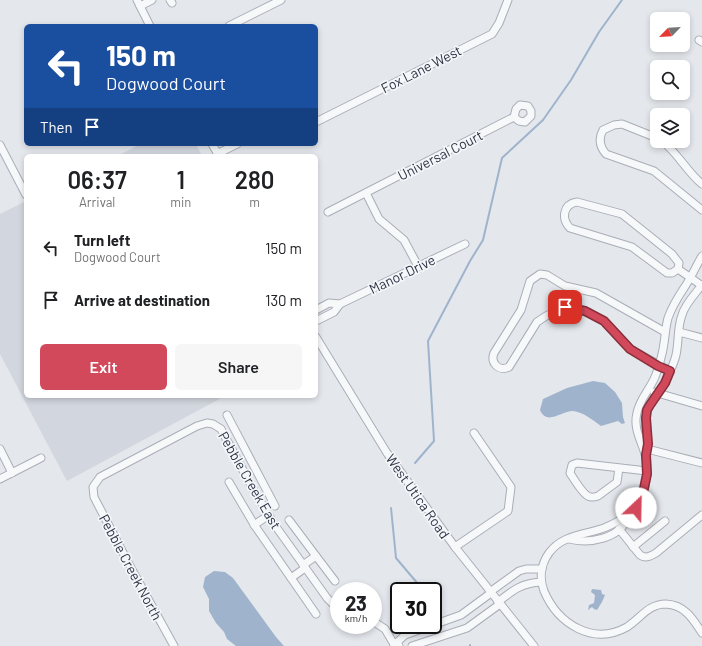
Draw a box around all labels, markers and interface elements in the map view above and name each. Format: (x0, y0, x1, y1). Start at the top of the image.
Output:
north arrow (650, 12, 690, 52)
map controls (650, 12, 690, 148)
text: 150 m (106, 38, 176, 72)
icon: left (40, 40, 92, 92)
street label: Fox Lane West (378, 41, 464, 97)
button: search (650, 60, 690, 100)
text: Dogwood Court (106, 72, 226, 94)
button: layers (650, 108, 690, 148)
icon: arrive (81, 116, 103, 138)
text: Then (40, 118, 73, 136)
street label: Universal Court (395, 126, 485, 184)
text: 06:37 (67, 165, 127, 194)
text: 1 (177, 165, 185, 194)
text: 280 (235, 165, 275, 194)
text: Arrival (79, 194, 115, 210)
text: min (170, 194, 191, 210)
text: m (249, 194, 260, 210)
text: Turn left (74, 231, 130, 249)
icon: left (40, 237, 62, 259)
text: 150 m (265, 239, 302, 257)
text: Dogwood Court (74, 249, 161, 265)
street label: Manor Drive (366, 251, 438, 297)
icon: arrive (40, 289, 62, 311)
pin (548, 290, 582, 324)
text: Arrive at destination (74, 291, 210, 309)
text: 130 m (265, 291, 302, 309)
icon: arrive (554, 296, 576, 318)
button: Exit (40, 344, 167, 390)
button: Share (175, 344, 302, 390)
street label: Pebble Creek East (215, 428, 285, 532)
street label: West Utica Road (383, 450, 453, 542)
position arrow (615, 487, 657, 529)
street label: Pebble Creek North (96, 511, 166, 623)
speed limit sign: 30 (390, 582, 442, 634)
text: 23 (345, 591, 367, 615)
text: km/h (345, 612, 367, 624)

